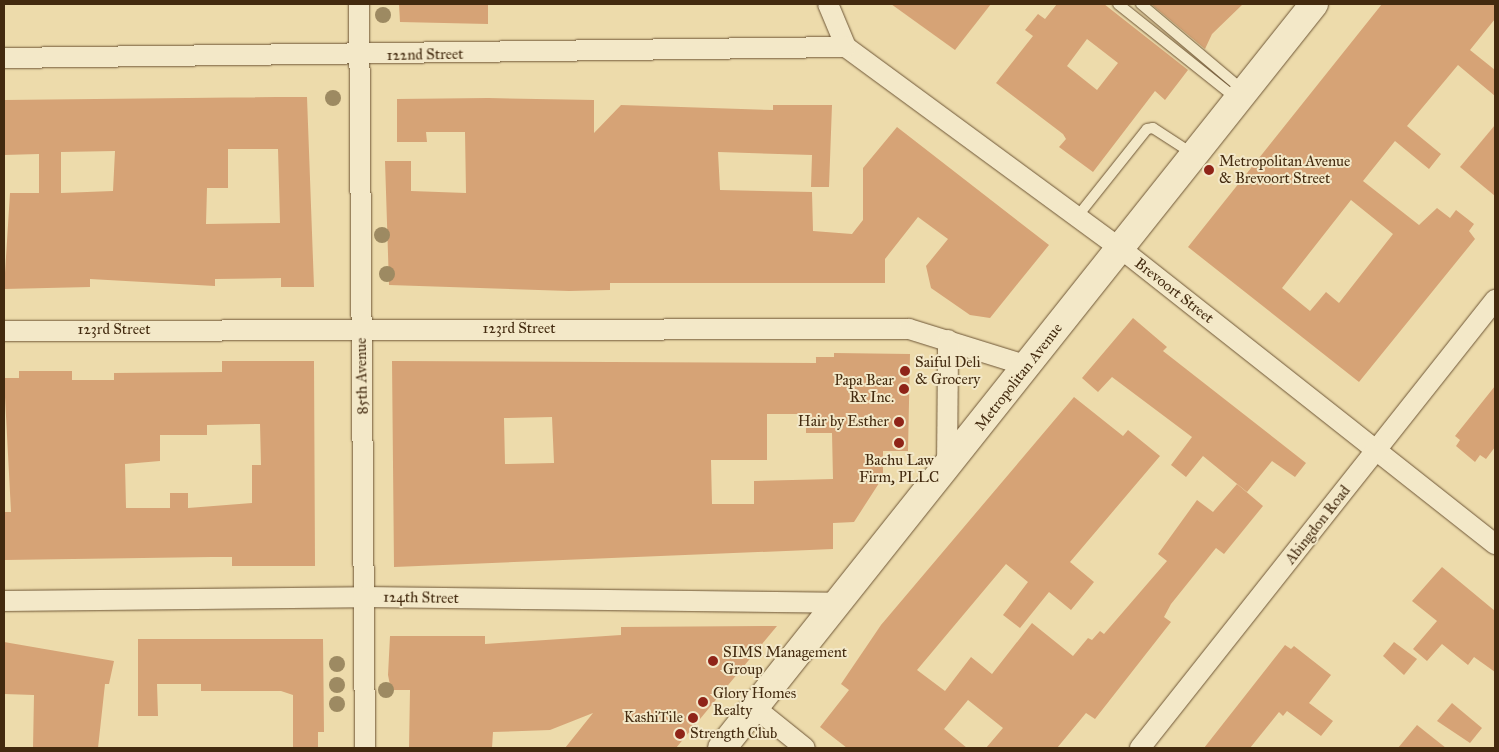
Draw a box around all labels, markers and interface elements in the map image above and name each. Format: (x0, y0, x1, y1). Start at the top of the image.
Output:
street label: 122nd Street (386, 45, 464, 65)
place label: Metropolitan Avenue & Brevoort Street (1219, 152, 1350, 187)
marker: Metropolitan Avenue & Brevoort Street (1203, 164, 1215, 176)
street label: Brevoort Street (1131, 255, 1217, 327)
street label: 123rd Street (483, 320, 555, 338)
street label: Metropolitan Avenue (971, 320, 1067, 434)
street label: 123rd Street (78, 321, 150, 339)
street label: 85th Avenue (352, 337, 372, 415)
place label: Saiful Deli & Grocery (915, 353, 981, 388)
marker: Saiful Deli & Grocery (899, 365, 911, 377)
place label: Papa Bear Rx Inc. (834, 371, 894, 406)
marker: Papa Bear Rx Inc. (898, 383, 910, 395)
place label: Hair by Esther (798, 413, 889, 431)
marker: Hair by Esther (893, 416, 905, 428)
marker: Bachu Law Firm, PLLC (893, 437, 905, 449)
place label: Bachu Law Firm, PLLC (859, 451, 939, 486)
street label: Abingdon Road (1282, 482, 1354, 568)
street label: 124th Street (383, 588, 459, 608)
place label: SIMS Management Group (723, 643, 847, 678)
marker: SIMS Management Group (707, 655, 719, 667)
place label: Glory Homes Realty (713, 684, 796, 719)
marker: Glory Homes Realty (697, 696, 709, 708)
place label: KashiTile (624, 709, 683, 727)
marker: KashiTile (687, 712, 699, 724)
place label: Strength Club (690, 725, 777, 743)
marker: Strength Club (674, 728, 686, 740)

